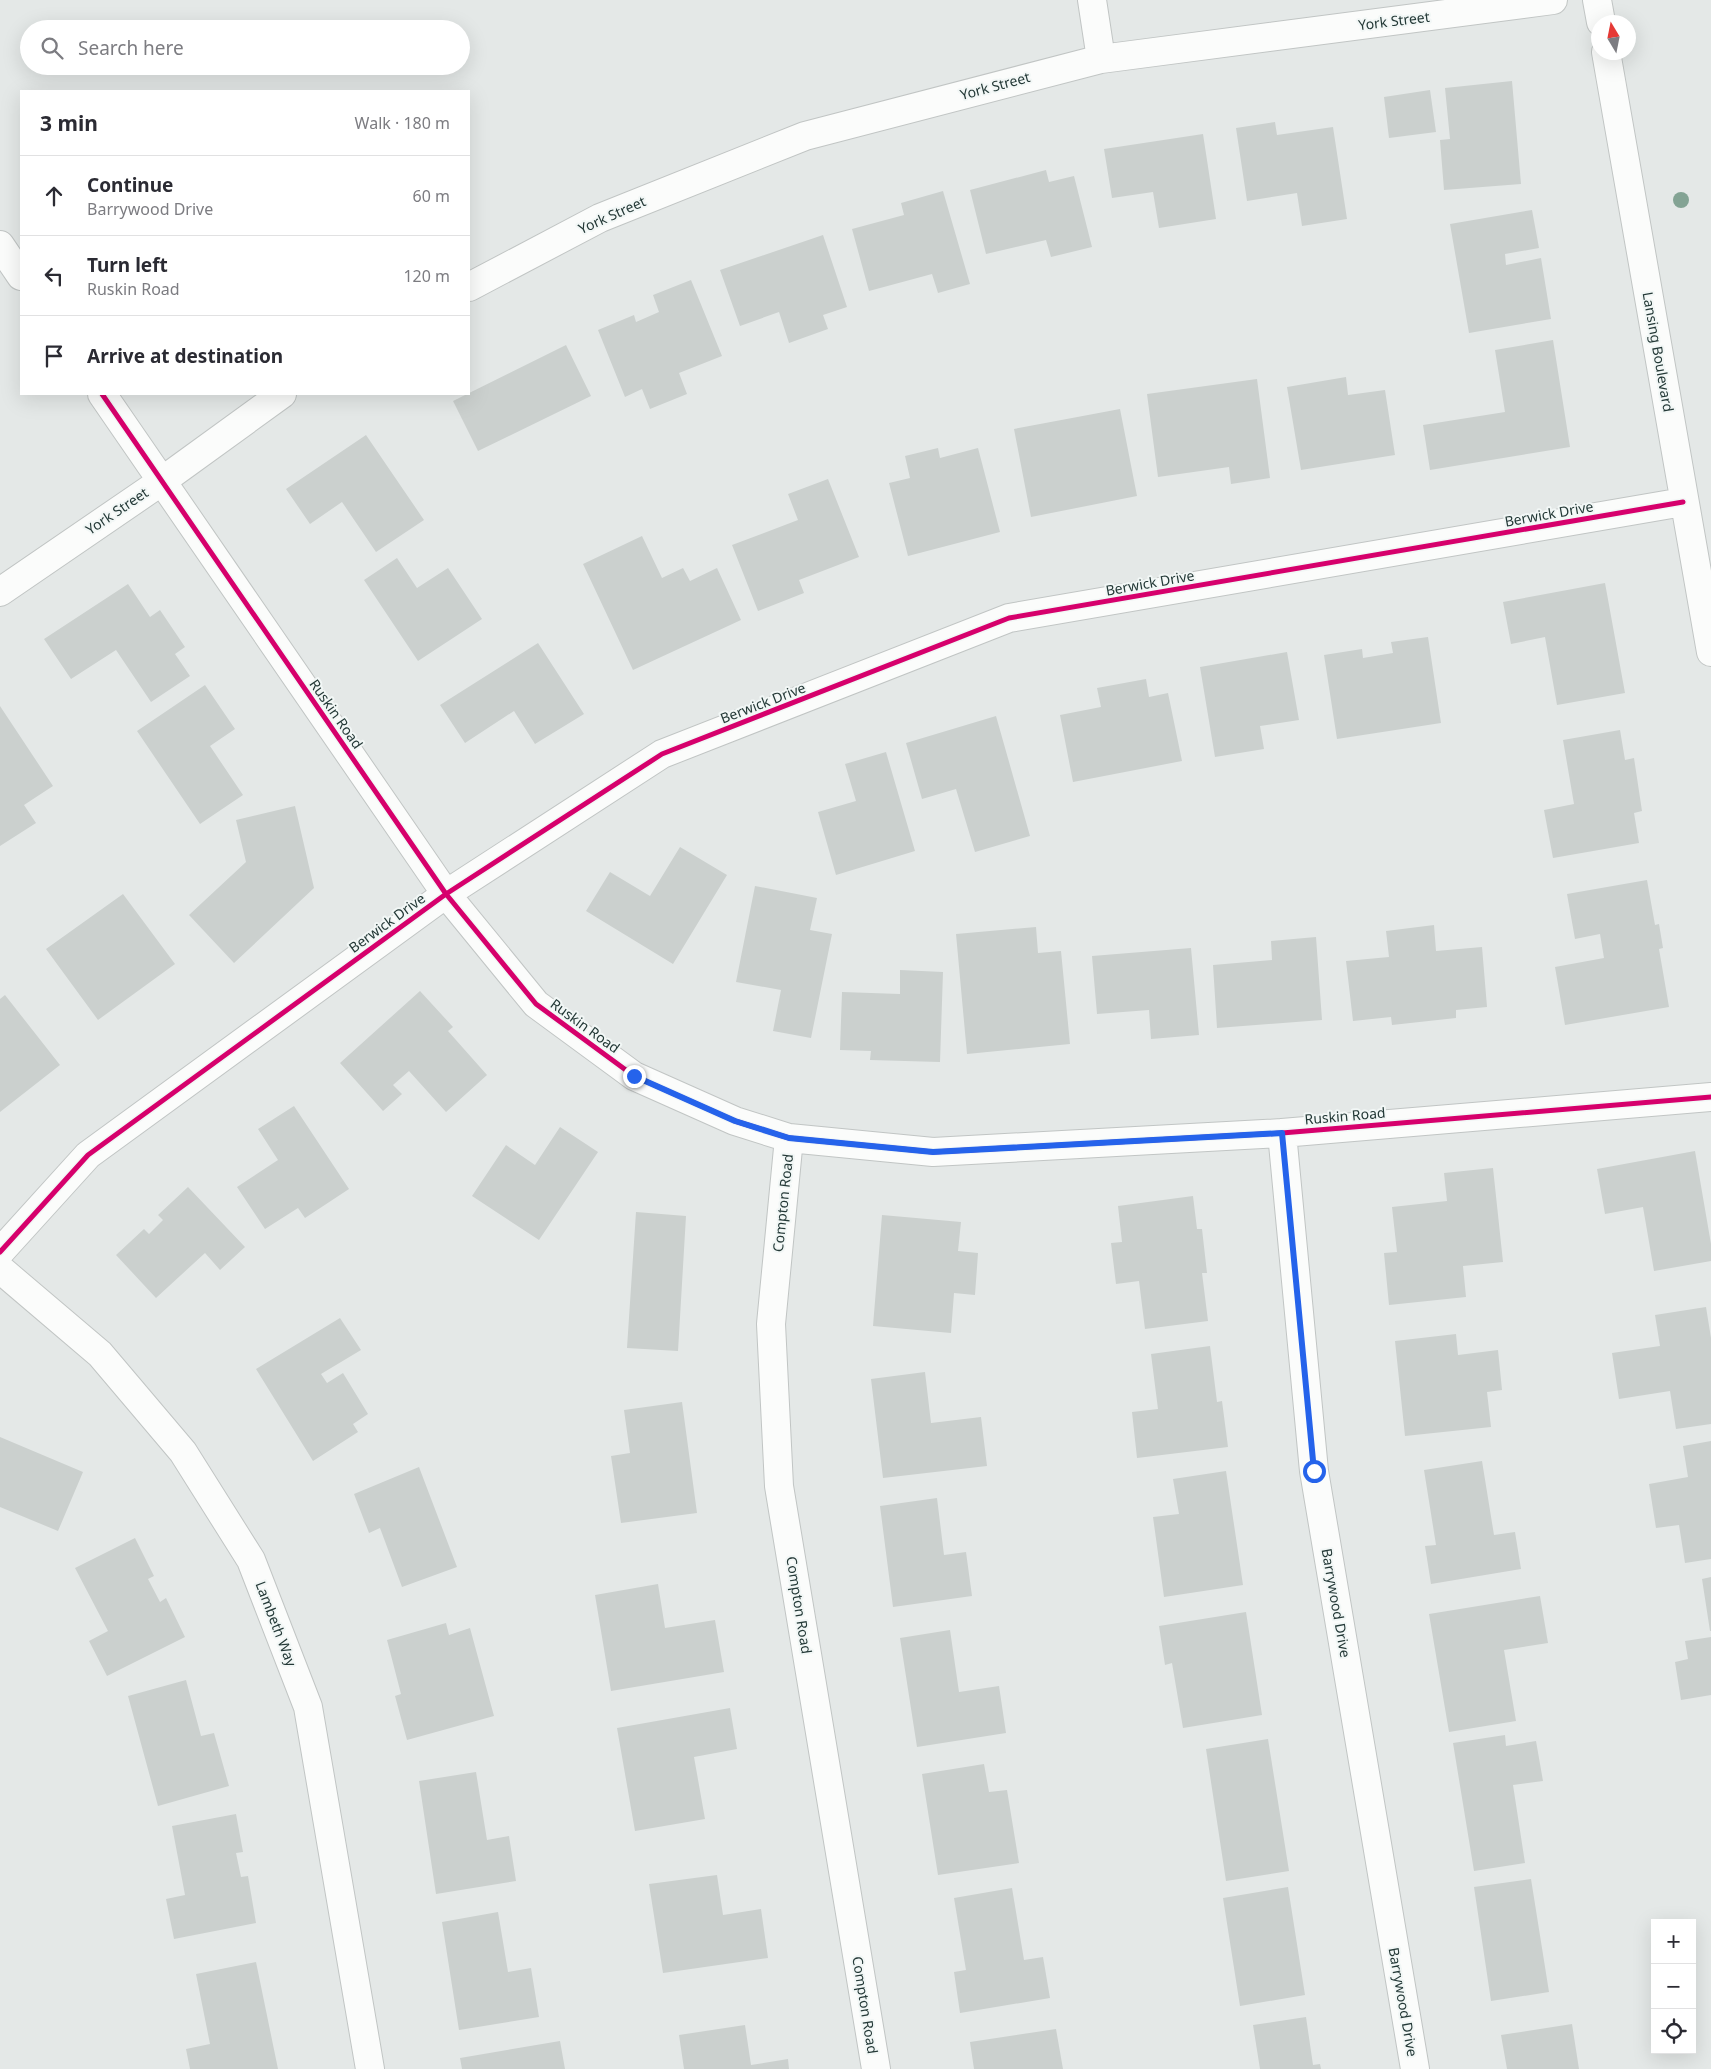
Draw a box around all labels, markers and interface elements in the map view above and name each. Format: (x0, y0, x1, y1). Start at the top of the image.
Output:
street label: York Street (1357, 7, 1431, 34)
north arrow (1591, 15, 1636, 60)
search box (20, 20, 470, 75)
icon: search (38, 34, 66, 62)
text: Search here (78, 35, 184, 61)
street label: York Street (958, 67, 1032, 104)
text: 3 min (40, 109, 98, 137)
text: Walk · 180 m (355, 112, 450, 134)
text: Continue (87, 172, 173, 198)
icon: ahead (40, 182, 68, 210)
text: 60 m (413, 185, 450, 207)
street label: York Street (575, 191, 648, 238)
text: Barrywood Drive (87, 198, 213, 220)
text: Turn left (87, 252, 168, 278)
icon: left (40, 262, 68, 290)
text: 120 m (403, 265, 450, 287)
text: Ruskin Road (87, 278, 180, 300)
street label: Lansing Boulevard (1639, 290, 1678, 413)
icon: arrive (40, 342, 68, 370)
text: Arrive at destination (87, 343, 283, 369)
street label: York Street (82, 483, 152, 539)
street label: Berwick Drive (1503, 496, 1595, 531)
street label: Berwick Drive (1104, 565, 1196, 600)
street label: Ruskin Road (305, 675, 367, 752)
street label: Berwick Drive (717, 678, 808, 728)
street label: Berwick Drive (345, 888, 429, 957)
street label: Ruskin Road (547, 994, 624, 1057)
route end (623, 1065, 646, 1088)
street label: Ruskin Road (1304, 1103, 1386, 1128)
street label: Compton Road (768, 1153, 797, 1253)
route start (1303, 1460, 1326, 1483)
street label: Barrywood Drive (1318, 1547, 1355, 1659)
street label: Compton Road (782, 1555, 817, 1655)
street label: Lambeth Way (251, 1578, 302, 1670)
map controls (1651, 1919, 1696, 2054)
button: + (1651, 1919, 1696, 1964)
street label: Barrywood Drive (1385, 1946, 1422, 2058)
street label: Compton Road (848, 1955, 883, 2055)
button: − (1651, 1964, 1696, 2009)
button: locate (1651, 2009, 1696, 2054)

